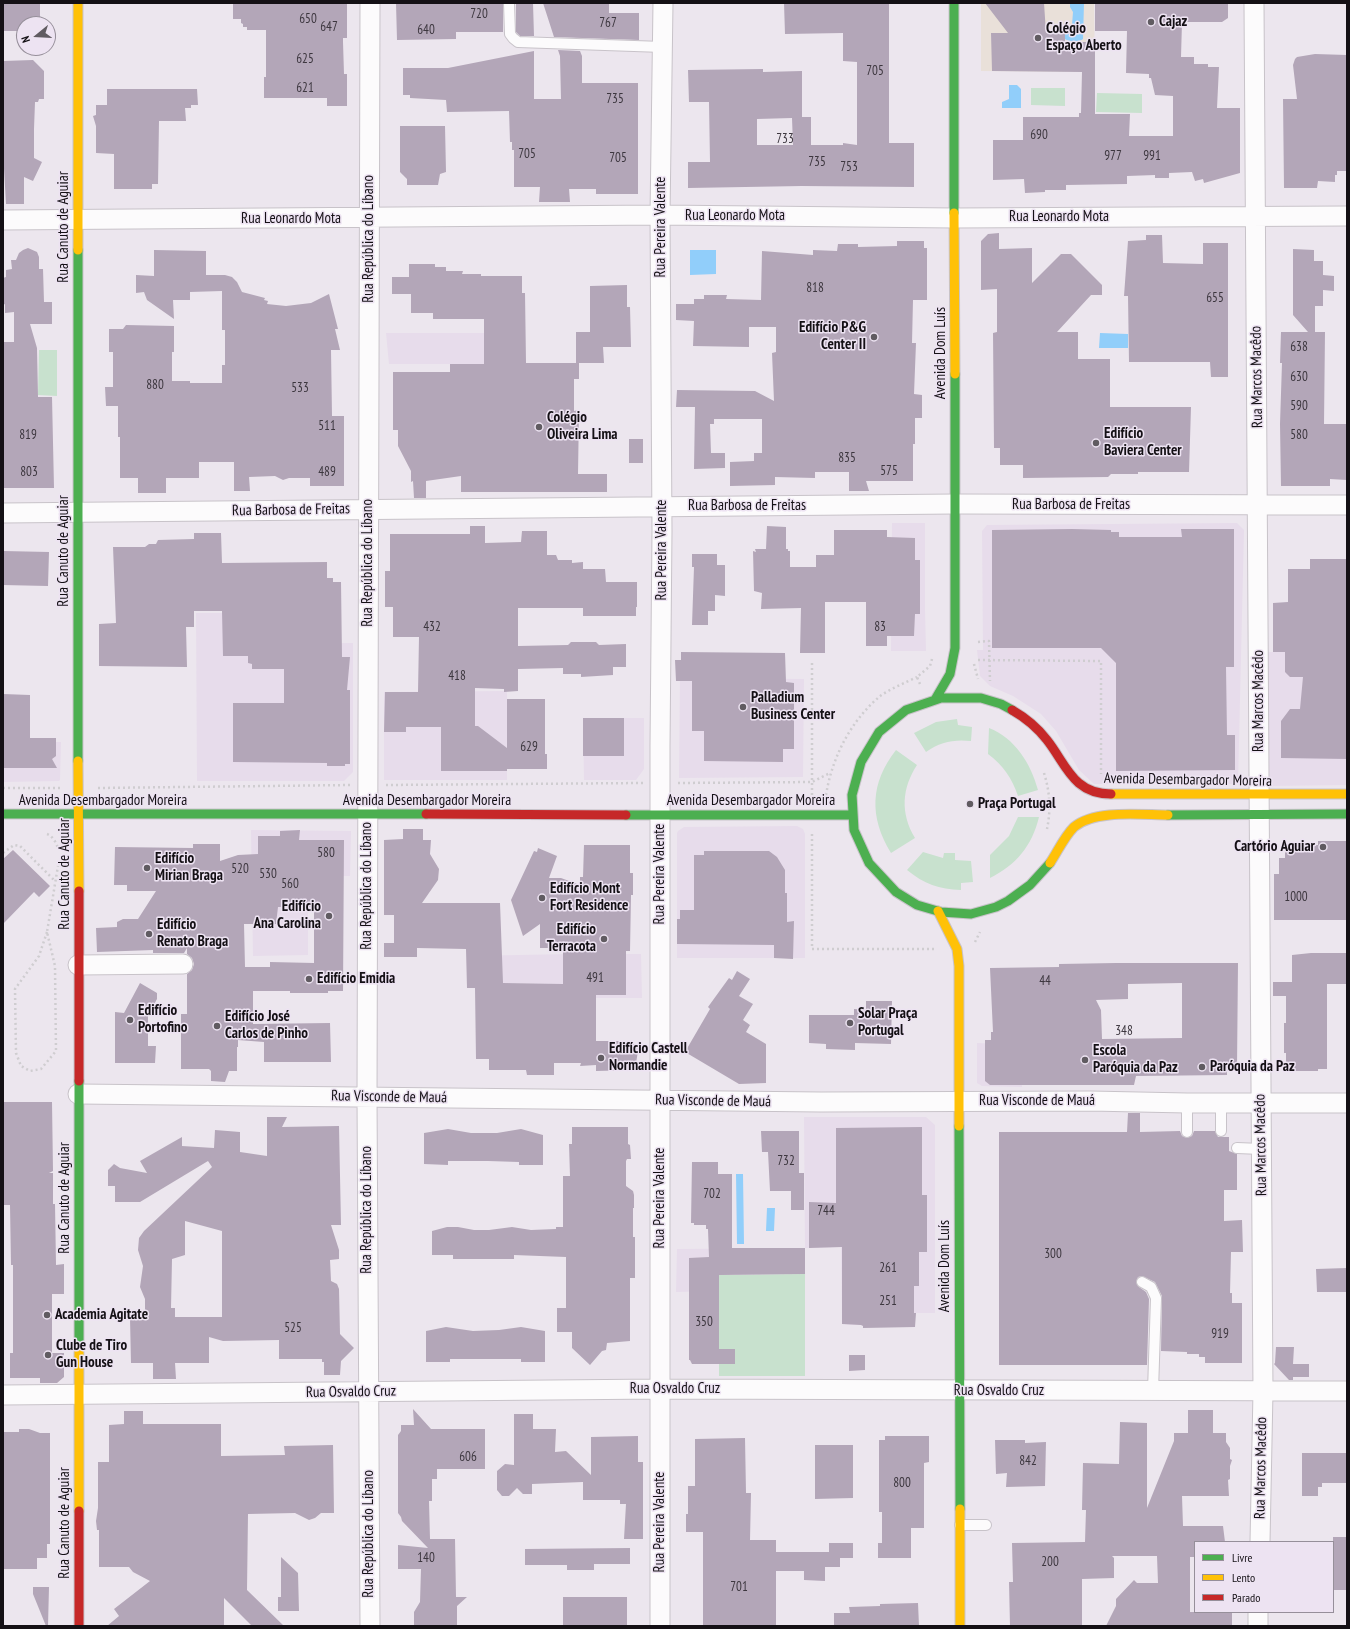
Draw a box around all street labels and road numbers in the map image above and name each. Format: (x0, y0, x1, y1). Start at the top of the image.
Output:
street label: Rua Canuto de Aguiar (55, 171, 73, 283)
street label: Rua República do Líbano (360, 175, 378, 303)
street label: Rua Pereira Valente (652, 176, 670, 278)
street label: Rua Leonardo Mota (685, 207, 785, 225)
street label: Rua Leonardo Mota (1009, 208, 1109, 226)
street label: Rua Leonardo Mota (241, 210, 341, 228)
street label: Avenida Dom Luís (932, 307, 950, 399)
street label: Rua Marcos Macêdo (1247, 326, 1267, 428)
street label: Rua Canuto de Aguiar (55, 495, 73, 607)
street label: Rua Barbosa de Freitas (1012, 496, 1130, 514)
street label: Rua Barbosa de Freitas (688, 497, 806, 515)
street label: Rua República do Líbano (359, 499, 377, 627)
street label: Rua Pereira Valente (653, 499, 671, 601)
street label: Rua Barbosa de Freitas (232, 500, 350, 520)
street label: Rua Marcos Macêdo (1250, 650, 1268, 752)
street label: Avenida Desembargador Moreira (1104, 770, 1272, 790)
street label: Avenida Desembargador Moreira (19, 792, 187, 810)
street label: Avenida Desembargador Moreira (343, 792, 511, 810)
street label: Avenida Desembargador Moreira (667, 792, 835, 810)
street label: Rua Canuto de Aguiar (56, 818, 74, 930)
street label: Rua República do Líbano (358, 822, 376, 950)
street label: Rua Pereira Valente (651, 823, 669, 925)
street label: Rua Visconde de Mauá (331, 1087, 447, 1107)
street label: Rua Visconde de Mauá (655, 1091, 771, 1111)
street label: Rua Visconde de Mauá (979, 1092, 1095, 1110)
street label: Rua Marcos Macêdo (1251, 1094, 1271, 1196)
street label: Rua Canuto de Aguiar (56, 1142, 74, 1254)
street label: Rua República do Líbano (358, 1146, 376, 1274)
street label: Rua Pereira Valente (651, 1147, 669, 1249)
street label: Avenida Dom Luís (936, 1220, 954, 1312)
street label: Rua Osvaldo Cruz (630, 1380, 720, 1398)
street label: Rua Osvaldo Cruz (306, 1382, 396, 1402)
street label: Rua Osvaldo Cruz (954, 1382, 1044, 1400)
street label: Rua Marcos Macêdo (1251, 1417, 1271, 1519)
street label: Rua Canuto de Aguiar (56, 1467, 74, 1579)
street label: Rua República do Líbano (360, 1470, 378, 1598)
street label: Rua Pereira Valente (651, 1471, 669, 1573)

